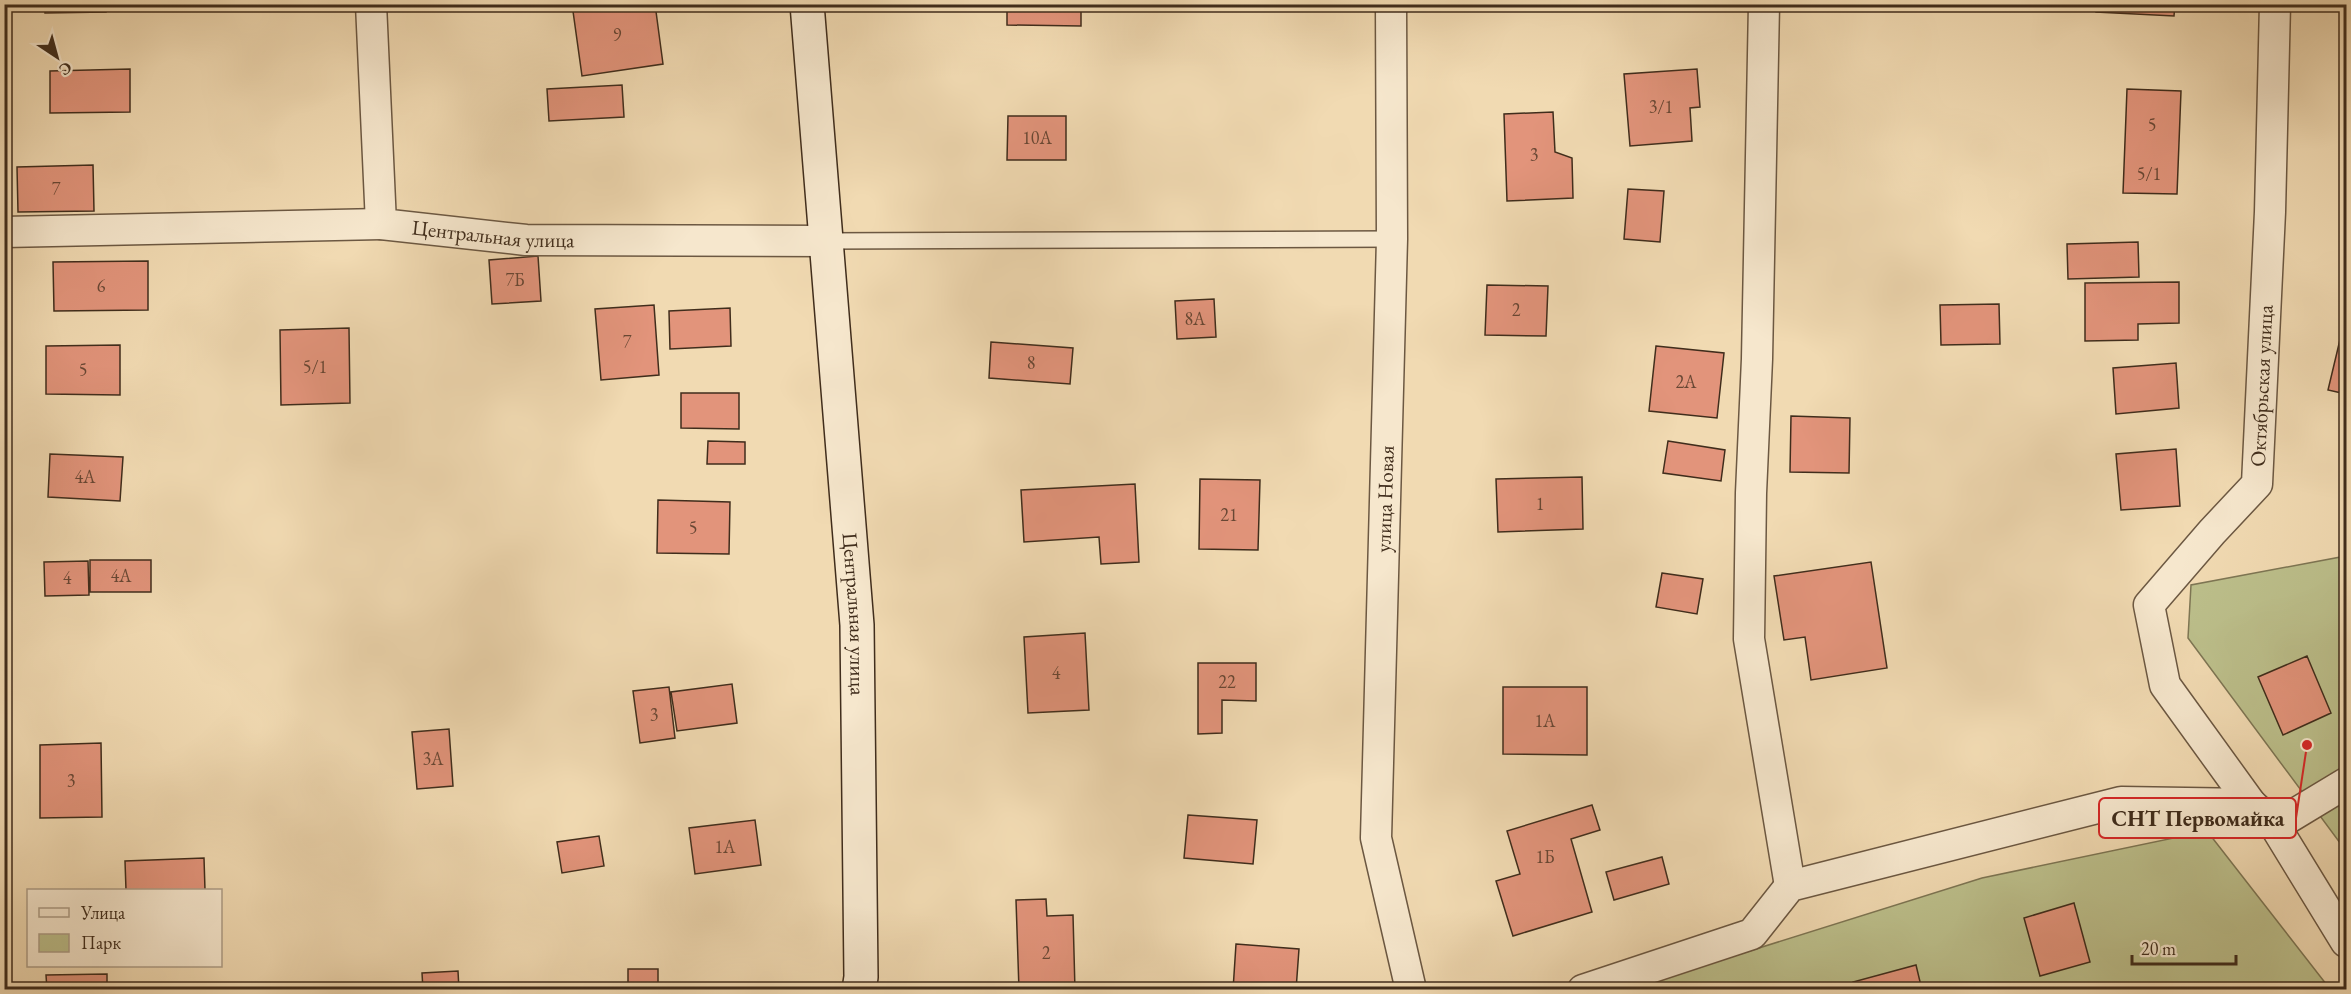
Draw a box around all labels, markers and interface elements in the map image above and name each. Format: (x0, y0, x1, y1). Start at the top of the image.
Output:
house number: 9 (613, 23, 622, 46)
north arrow (27, 27, 87, 87)
text: С (55, 57, 76, 81)
house number: 3/1 (1649, 95, 1673, 118)
house number: 5 (2148, 113, 2156, 136)
house number: 10А (1022, 126, 1052, 149)
house number: 3 (1530, 143, 1538, 166)
house number: 5/1 (2137, 162, 2161, 185)
house number: 7 (52, 177, 61, 200)
street label: Центральная улица (411, 213, 575, 253)
house number: 7Б (505, 268, 525, 291)
house number: 6 (97, 274, 106, 297)
house number: 2 (1512, 298, 1521, 321)
street label: Октябрьская улица (2244, 304, 2279, 467)
house number: 8А (1184, 307, 1206, 330)
house number: 7 (623, 330, 632, 353)
house number: 8 (1027, 351, 1035, 374)
house number: 5/1 (303, 355, 327, 378)
house number: 5 (79, 358, 87, 381)
house number: 2А (1675, 370, 1697, 393)
street label: улица Новая (1369, 445, 1400, 553)
house number: 4А (74, 465, 96, 488)
house number: 1 (1536, 492, 1544, 515)
house number: 21 (1220, 503, 1238, 526)
house number: 5 (689, 516, 697, 539)
street label: Центральная улица (837, 532, 872, 696)
house number: 4А (110, 564, 132, 587)
house number: 4 (63, 566, 72, 589)
house number: 4 (1052, 661, 1061, 684)
house number: 22 (1218, 670, 1236, 693)
house number: 3 (650, 703, 658, 726)
house number: 1А (1534, 709, 1556, 732)
house number: 3А (422, 747, 444, 770)
house number: 3 (67, 769, 75, 792)
callout: СНТ Первомайка (2099, 798, 2296, 838)
text: СНТ Первомайка (2112, 804, 2285, 833)
house number: 1А (714, 835, 736, 858)
house number: 1Б (1535, 845, 1555, 868)
legend (27, 889, 222, 967)
text: Улица (80, 901, 126, 924)
scale bar (2132, 928, 2236, 966)
text: Парк (81, 931, 121, 954)
text: 20 m (2141, 937, 2176, 960)
house number: 2 (1042, 941, 1051, 964)

